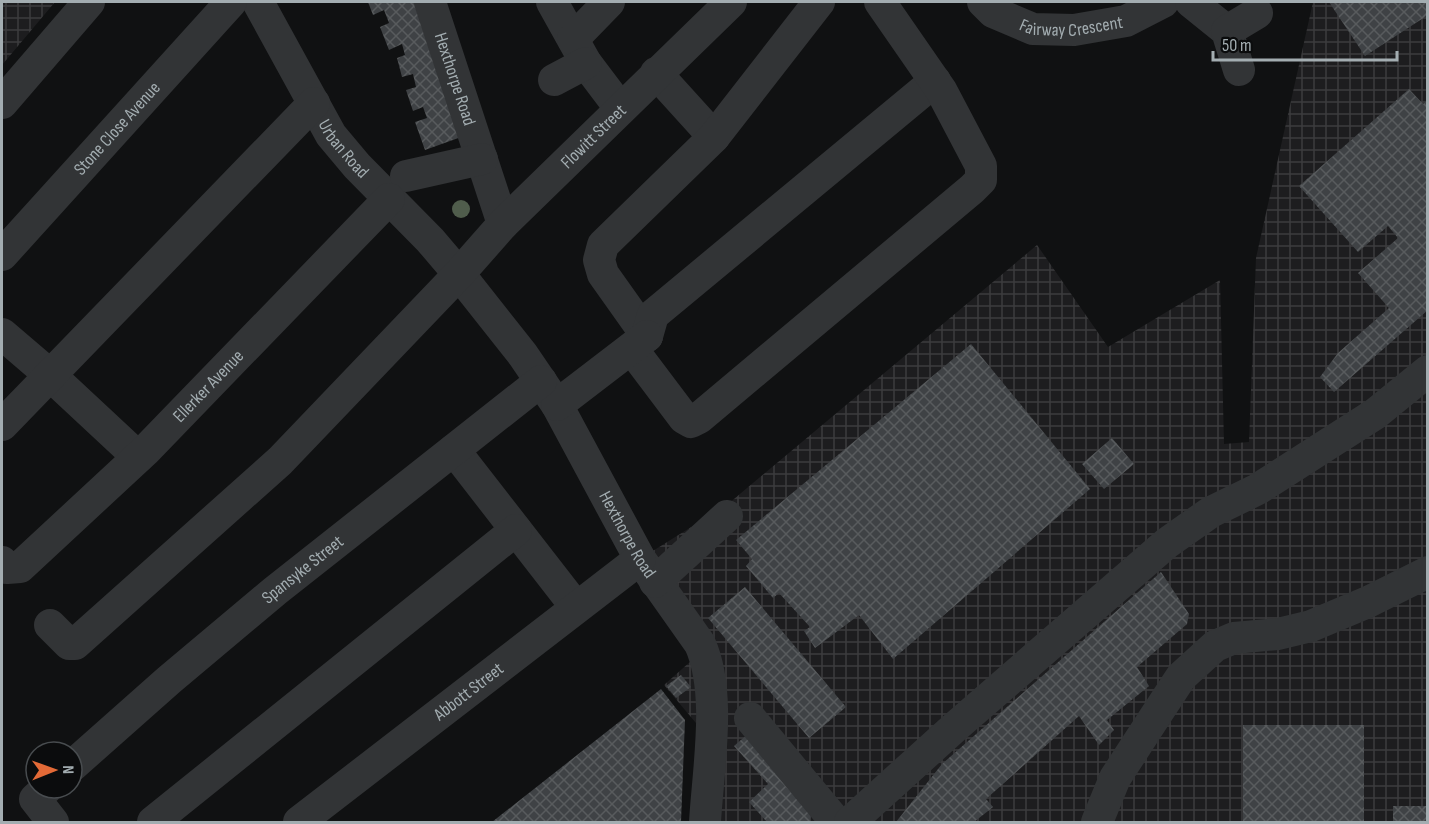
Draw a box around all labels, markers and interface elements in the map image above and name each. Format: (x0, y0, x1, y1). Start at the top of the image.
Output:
street label: Fairway Crescent (1016, 12, 1125, 41)
scale bar (1213, 24, 1398, 62)
street label: Hexthorpe Road (430, 30, 480, 128)
text: 50 m (1222, 35, 1252, 56)
street label: Stone Close Avenue (70, 78, 165, 180)
street label: Flowitt Street (556, 100, 631, 173)
street label: Urban Road (314, 116, 373, 183)
street label: Ellerker Avenue (169, 346, 248, 427)
street label: Hexthorpe Road (594, 488, 660, 582)
street label: Spansyke Street (258, 531, 348, 608)
street label: Abbott Street (429, 658, 508, 726)
north arrow (24, 740, 84, 800)
text: N (58, 765, 77, 774)

